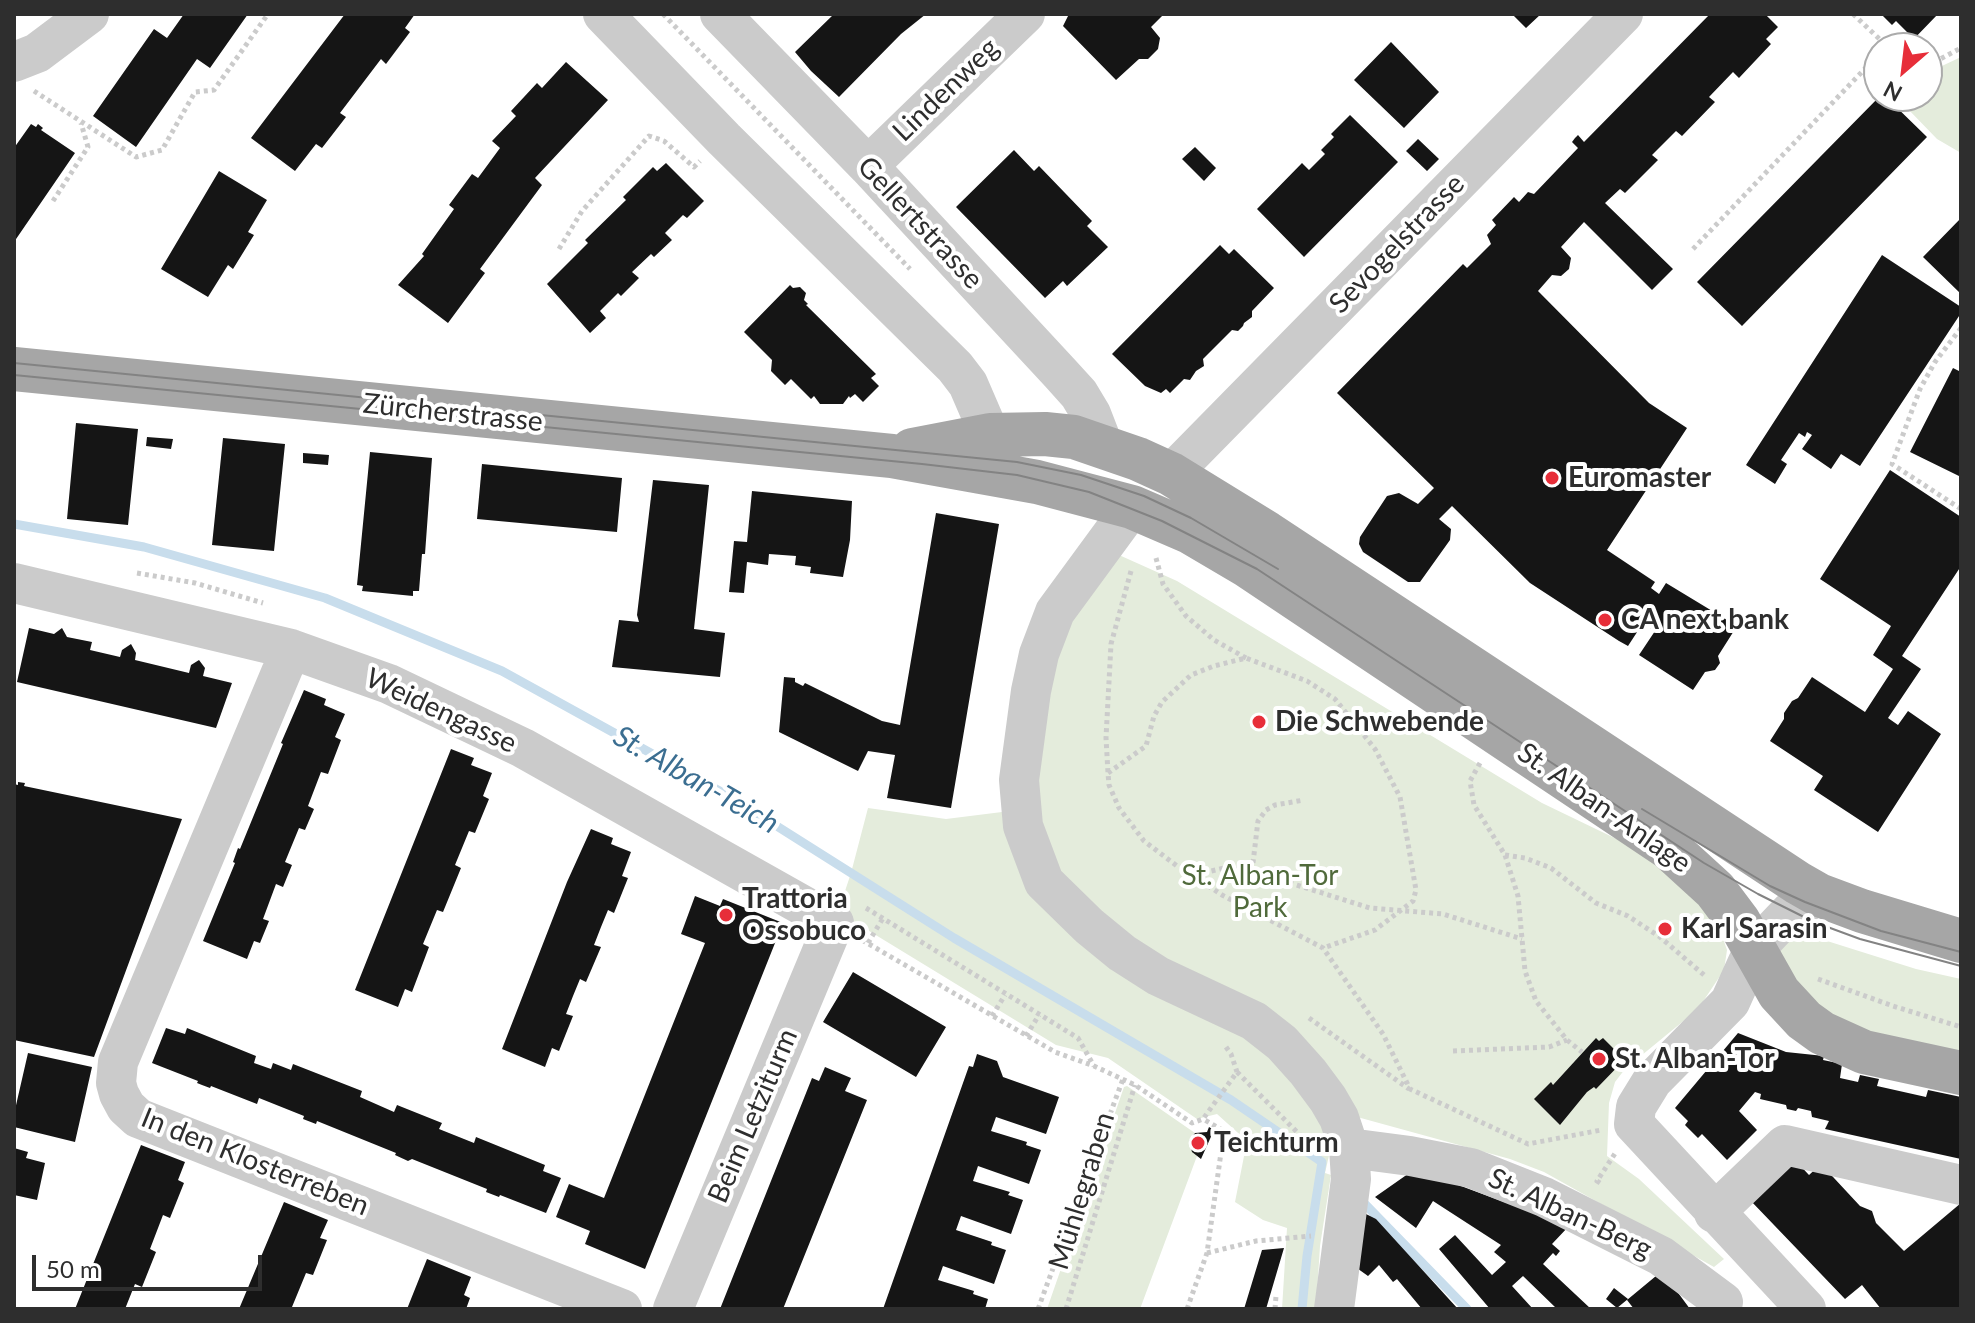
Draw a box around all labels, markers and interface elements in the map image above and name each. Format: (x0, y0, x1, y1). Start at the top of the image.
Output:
street label: Lindenweg (886, 31, 1006, 149)
north arrow (1863, 32, 1943, 112)
text: N (1879, 76, 1906, 108)
street label: Gellertstrasse (850, 150, 990, 296)
street label: Sevogelstrasse (1322, 167, 1472, 321)
street label: Zürcherstrasse (362, 387, 544, 439)
place label: Euromaster (1568, 461, 1711, 495)
marker: Euromaster (1543, 469, 1561, 487)
place label: CA next bank (1621, 603, 1789, 637)
marker: CA next bank (1596, 611, 1614, 629)
street label: Weidengasse (360, 661, 522, 761)
place label: Die Schwebende (1275, 705, 1484, 739)
marker: Die Schwebende (1250, 713, 1268, 731)
water label: St. Alban-Teich (607, 718, 785, 842)
street label: St. Alban-Anlage (1511, 736, 1697, 880)
park label: St. Alban-Tor Park (1182, 859, 1338, 925)
place label: Trattoria Ossobuco (742, 882, 866, 948)
marker: Trattoria Ossobuco (717, 906, 735, 924)
place label: Karl Sarasin (1681, 912, 1828, 946)
marker: Karl Sarasin (1656, 920, 1674, 938)
street label: Beim Letziturm (701, 1024, 805, 1208)
place label: St. Alban-Tor (1615, 1042, 1775, 1076)
marker: St. Alban-Tor (1590, 1050, 1608, 1068)
street label: In den Klosterreben (136, 1101, 374, 1223)
street label: Mühlegraben (1042, 1108, 1122, 1274)
place label: Teichturm (1214, 1126, 1339, 1160)
marker: Teichturm (1189, 1134, 1207, 1152)
street label: St. Alban-Berg (1483, 1161, 1657, 1267)
scale bar (36, 1239, 266, 1289)
text: 50 m (46, 1254, 100, 1283)

